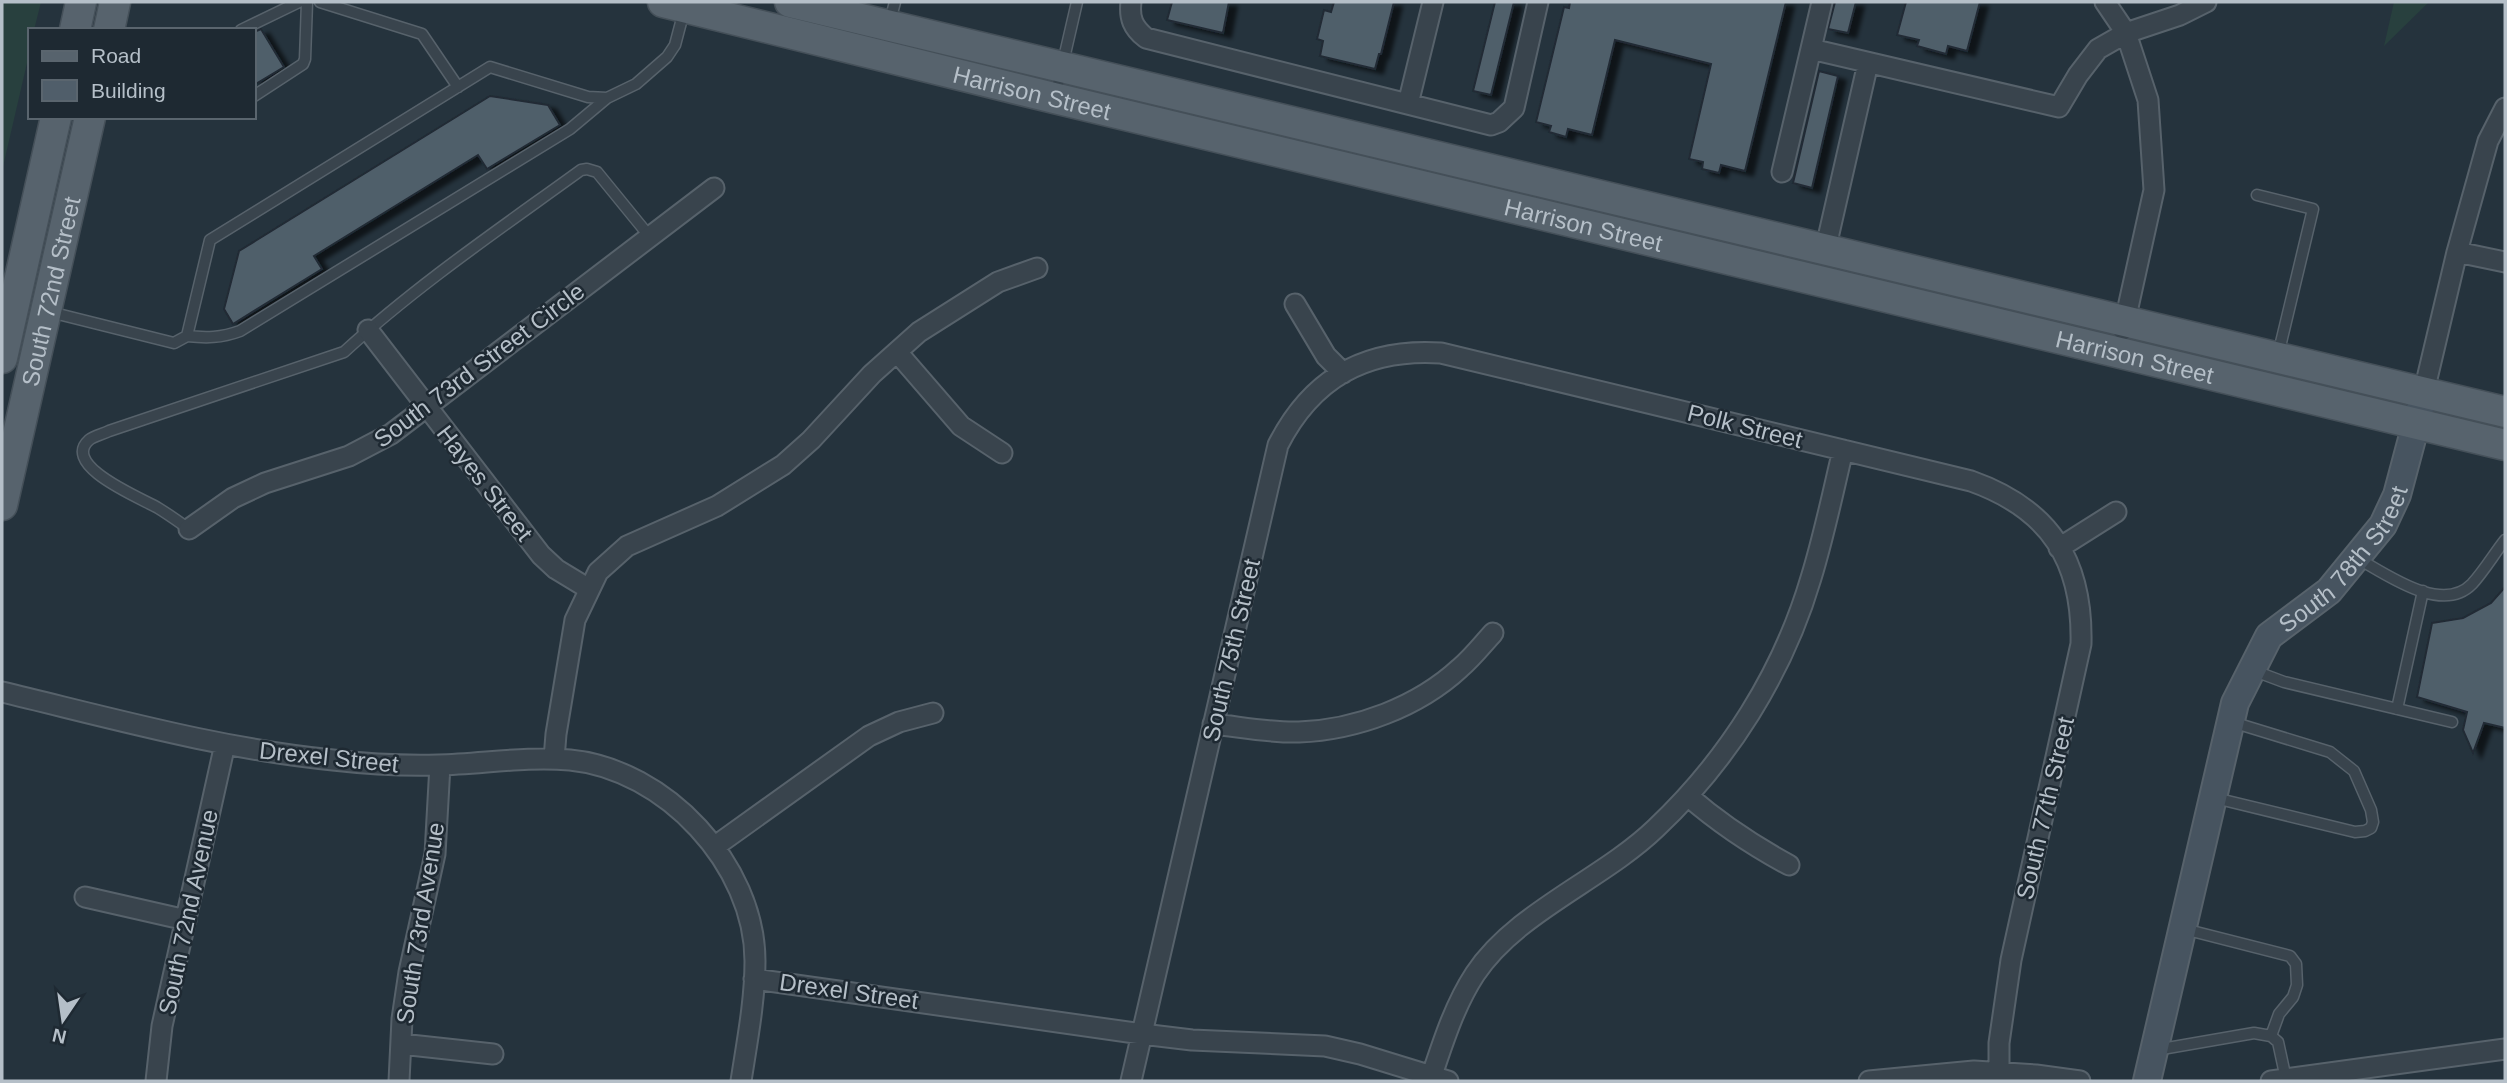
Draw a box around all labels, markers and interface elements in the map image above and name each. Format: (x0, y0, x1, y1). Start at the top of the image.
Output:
legend (28, 28, 256, 119)
text: Road (91, 44, 141, 67)
street label: Harrison Street (950, 60, 1114, 125)
text: Building (91, 79, 166, 102)
street label: Harrison Street (1502, 193, 1665, 257)
street label: South 72nd Street (16, 194, 85, 389)
street label: South 73rd Street Circle (369, 277, 589, 453)
street label: Harrison Street (2053, 325, 2217, 388)
street label: Polk Street (1685, 399, 1806, 453)
street label: Hayes Street (432, 420, 539, 546)
street label: South 78th Street (2273, 483, 2412, 638)
street label: South 75th Street (1197, 556, 1265, 744)
street label: South 77th Street (2011, 714, 2079, 902)
street label: Drexel Street (258, 736, 400, 778)
street label: South 72nd Avenue (153, 807, 223, 1017)
street label: South 73rd Avenue (391, 820, 449, 1026)
street label: Drexel Street (778, 968, 921, 1014)
north arrow (28, 985, 98, 1055)
text: N (50, 1024, 68, 1048)

